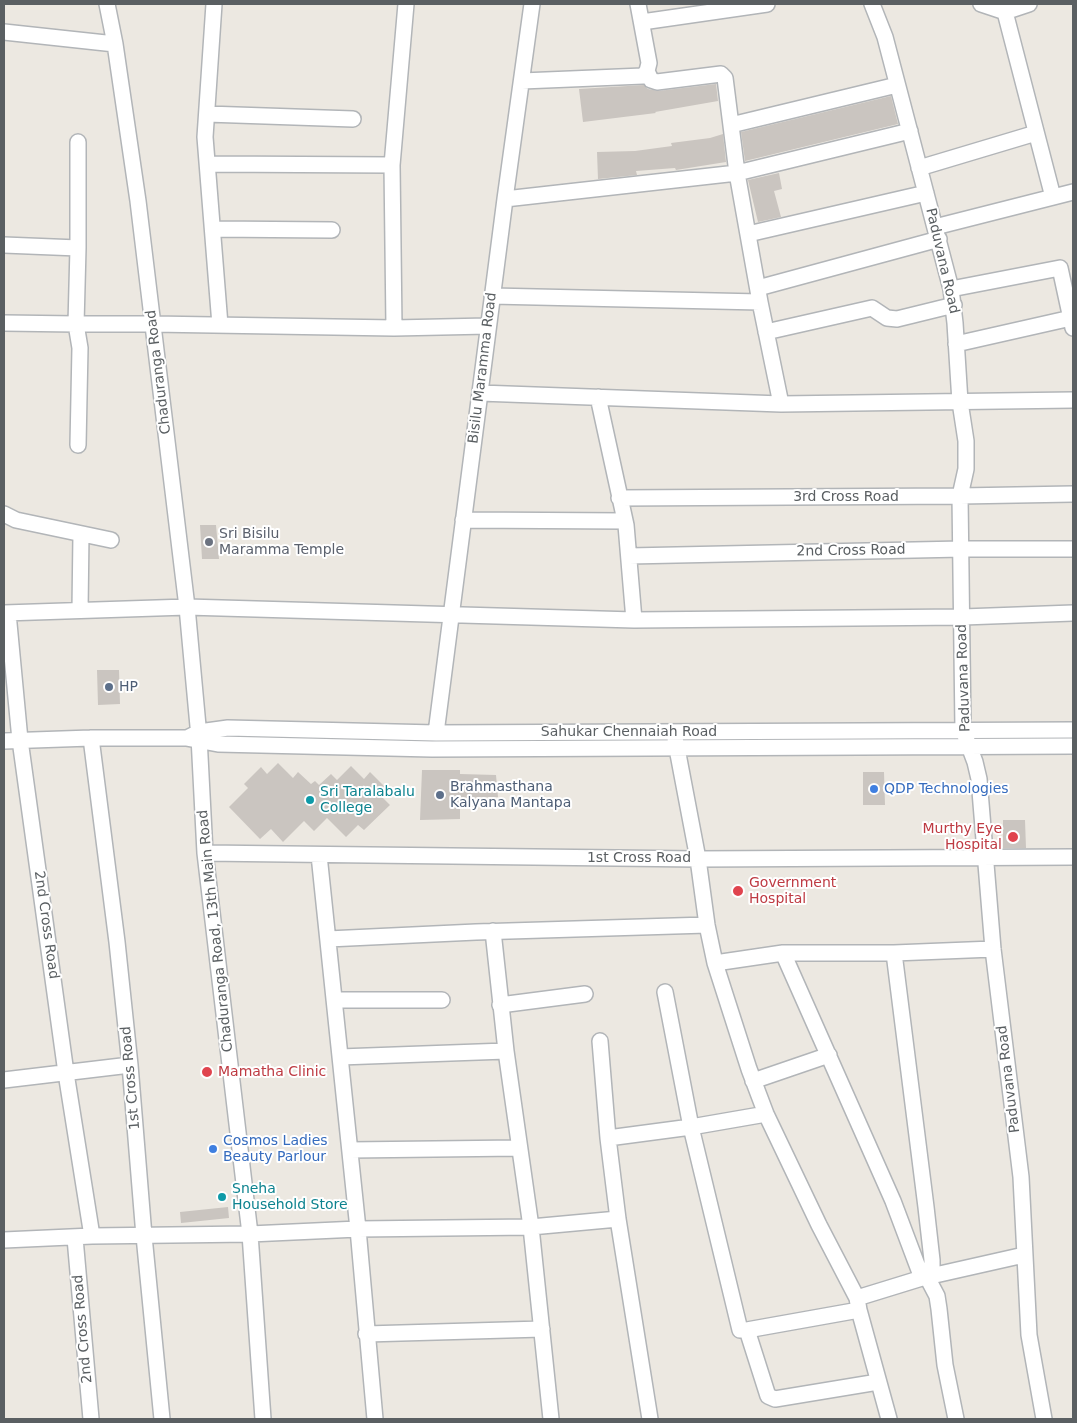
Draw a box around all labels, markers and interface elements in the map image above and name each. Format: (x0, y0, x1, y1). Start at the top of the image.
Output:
street label: Paduvana Road (922, 206, 962, 316)
street label: Bisilu Maramma Road (465, 291, 501, 445)
street label: Chaduranga Road (143, 309, 175, 435)
street label: 3rd Cross Road (793, 489, 899, 505)
place label: Sri Bisilu Maramma Temple (219, 526, 344, 558)
marker: Sri Bisilu Maramma Temple (203, 536, 215, 548)
street label: 2nd Cross Road (796, 542, 906, 560)
street label: Paduvana Road (954, 624, 974, 732)
place label: HP (119, 679, 138, 695)
marker: HP (103, 681, 115, 693)
street label: Sahukar Chennaiah Road (541, 724, 717, 740)
place label: Brahmasthana Kalyana Mantapa (450, 779, 571, 812)
place label: QDP Technologies (884, 781, 1009, 797)
marker: QDP Technologies (868, 783, 880, 795)
place label: Sri Taralabalu College (320, 784, 415, 816)
marker: Brahmasthana Kalyana Mantapa (434, 789, 446, 801)
marker: Sri Taralabalu College (304, 794, 316, 806)
street label: Chaduranga Road, 13th Main Road (195, 809, 237, 1053)
place label: Murthy Eye Hospital (922, 821, 1002, 854)
marker: Murthy Eye Hospital (1006, 830, 1020, 844)
street label: 1st Cross Road (587, 850, 691, 866)
street label: 2nd Cross Road (30, 870, 62, 980)
place label: Government Hospital (749, 875, 836, 908)
marker: Government Hospital (731, 884, 745, 898)
street label: Paduvana Road (994, 1024, 1024, 1134)
street label: 1st Cross Road (118, 1025, 144, 1131)
place label: Mamatha Clinic (218, 1064, 326, 1080)
marker: Mamatha Clinic (200, 1065, 214, 1079)
place label: Cosmos Ladies Beauty Parlour (223, 1133, 328, 1166)
marker: Cosmos Ladies Beauty Parlour (207, 1143, 219, 1155)
place label: Sneha Household Store (232, 1181, 348, 1214)
marker: Sneha Household Store (216, 1191, 228, 1203)
street label: 2nd Cross Road (70, 1274, 96, 1384)

